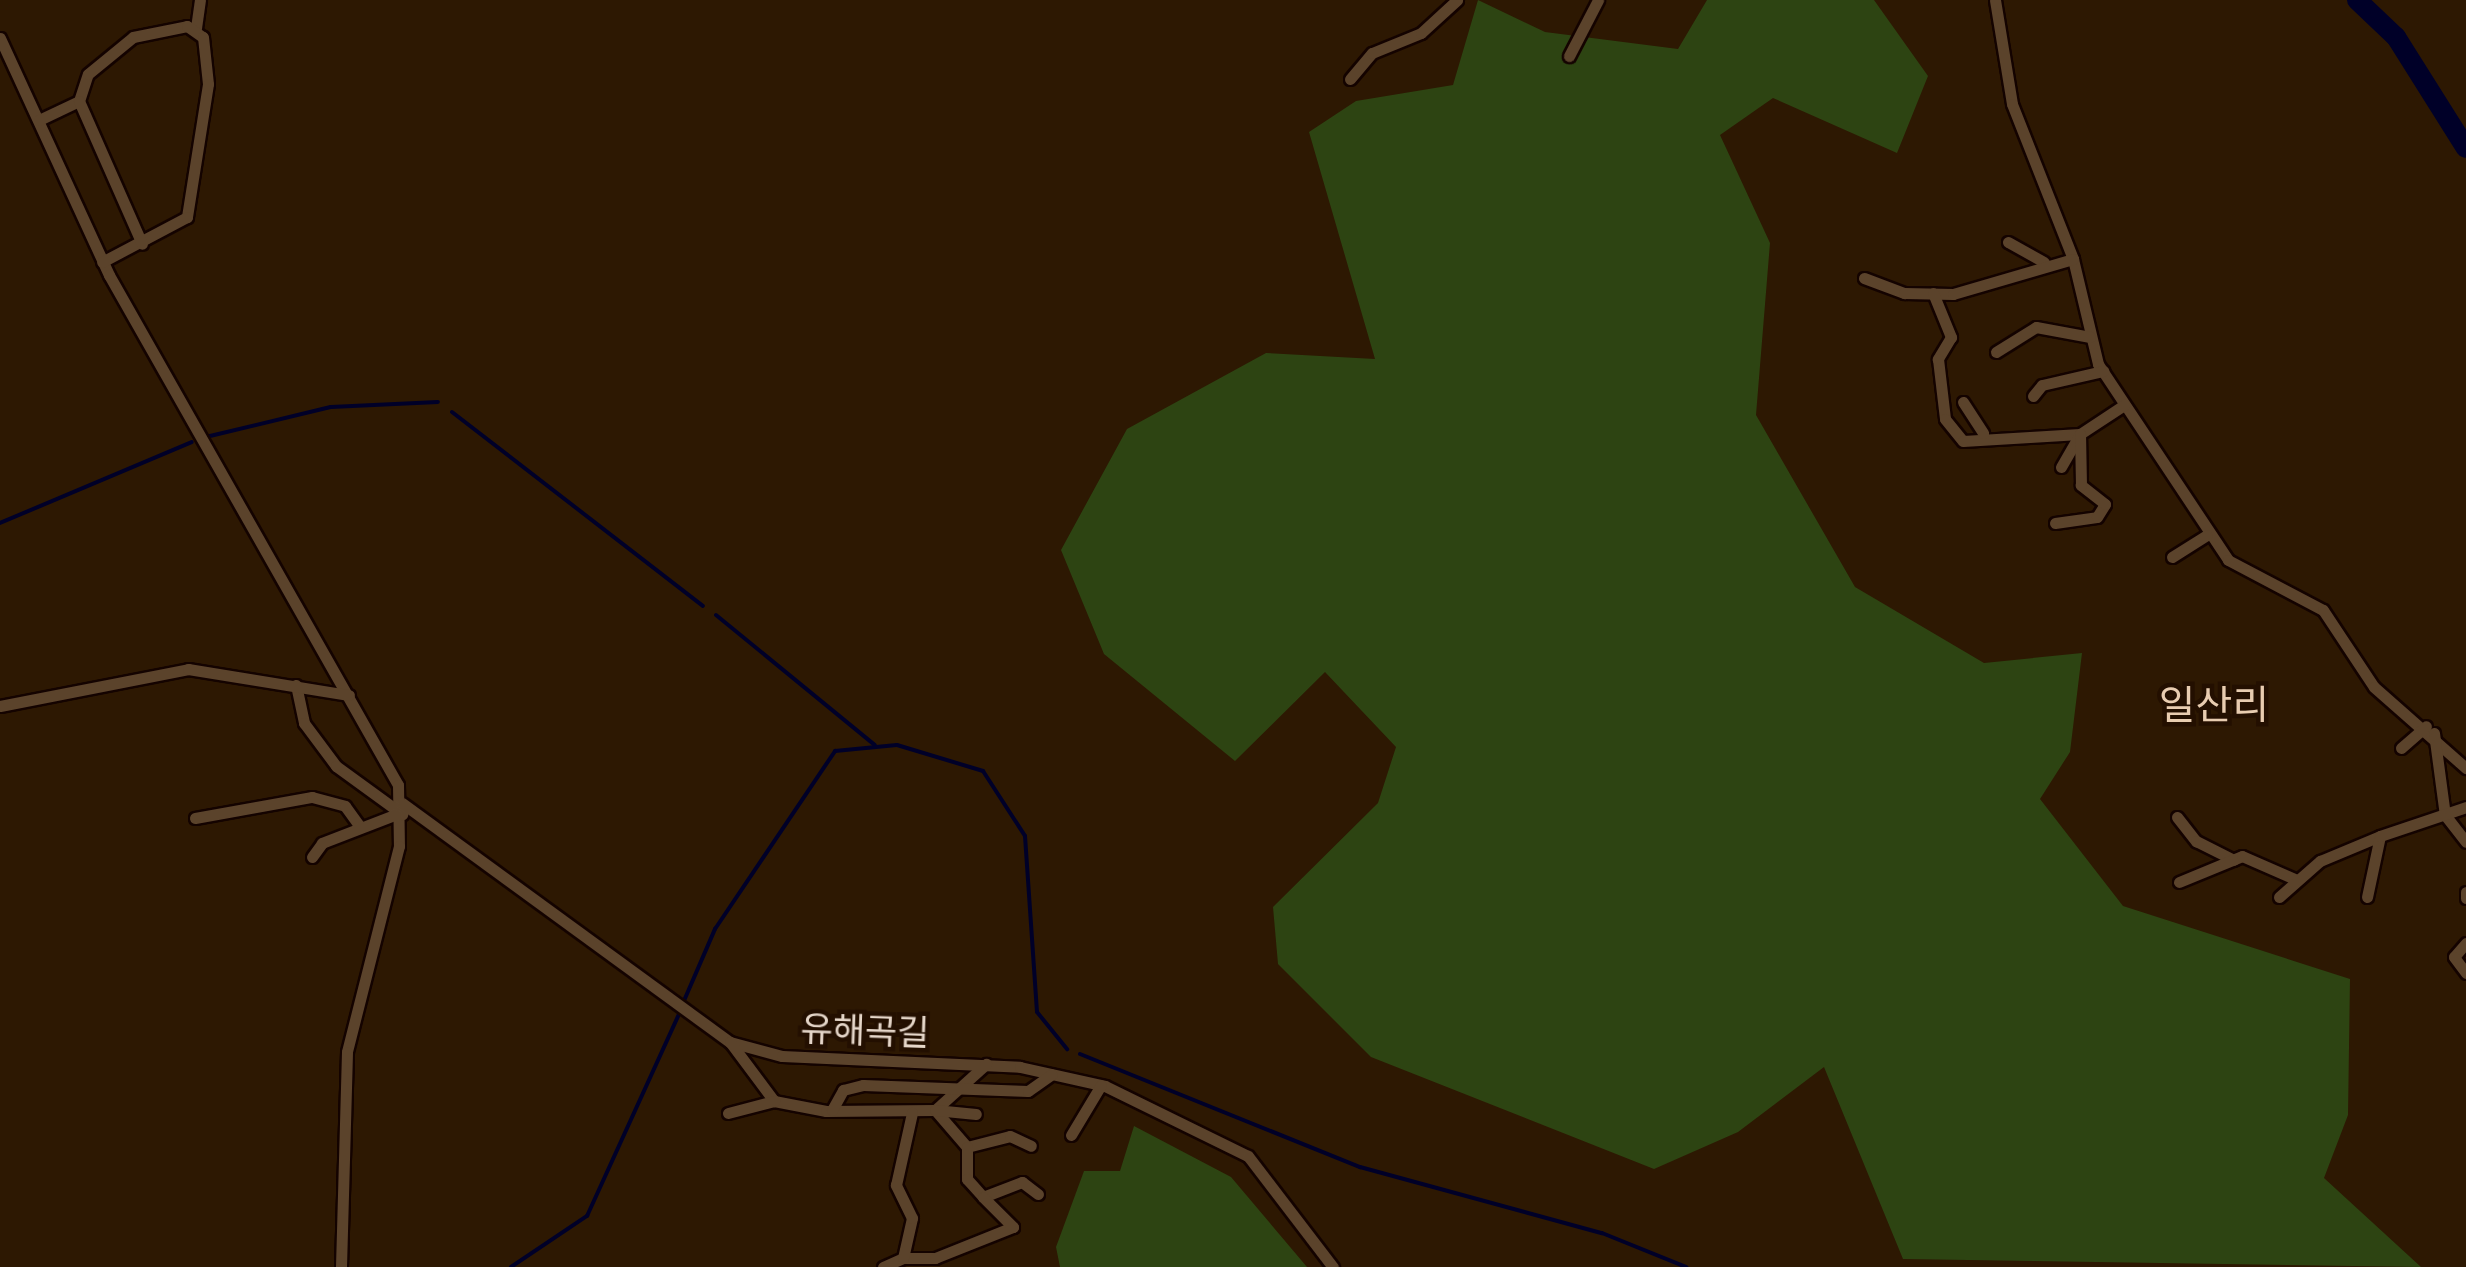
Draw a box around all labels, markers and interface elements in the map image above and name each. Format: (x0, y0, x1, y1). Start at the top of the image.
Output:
district label: 일산리 (2159, 681, 2269, 729)
street label: 유해곡길 (800, 1008, 930, 1054)

